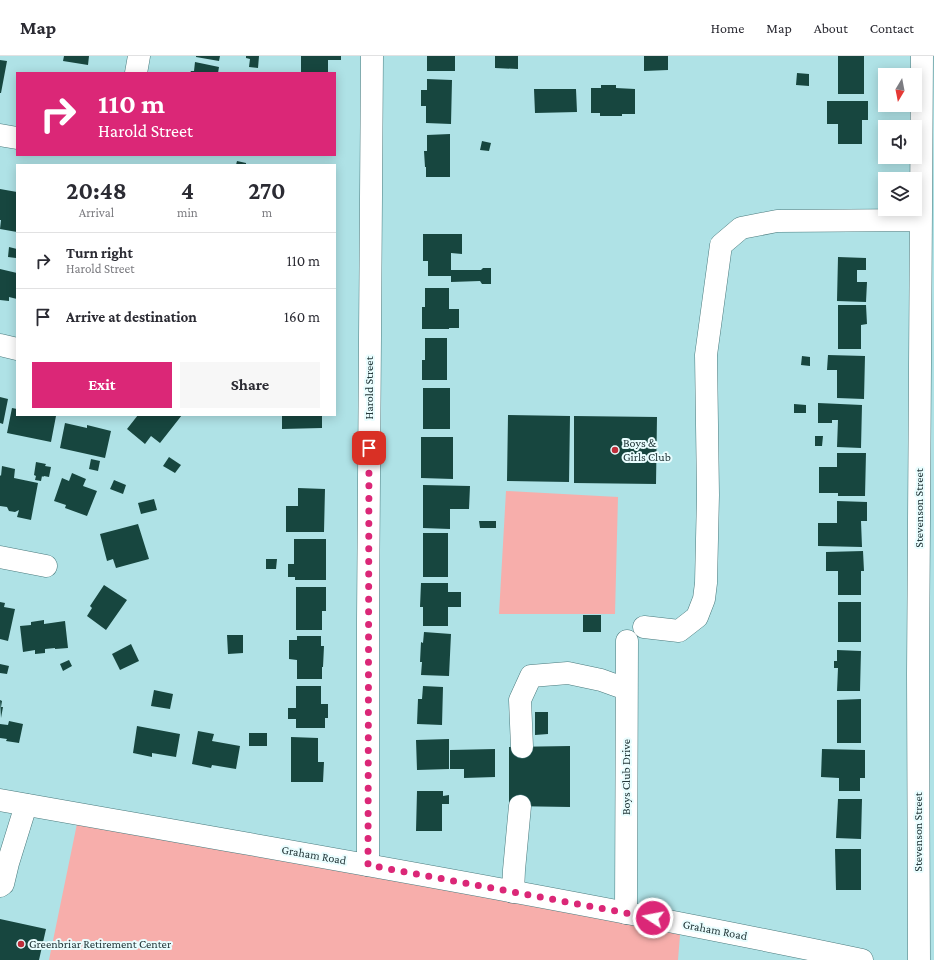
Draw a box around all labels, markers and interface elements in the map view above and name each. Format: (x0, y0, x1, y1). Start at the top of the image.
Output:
text: Map (20, 17, 56, 38)
text: Home (711, 20, 744, 36)
text: Map (766, 20, 792, 36)
text: About (814, 20, 848, 36)
text: Contact (870, 20, 914, 36)
north arrow (878, 68, 922, 112)
map controls (878, 68, 922, 216)
icon: right (32, 88, 84, 140)
text: 110 m (98, 88, 165, 119)
button: sound (878, 120, 922, 164)
text: Harold Street (98, 121, 193, 141)
button: layers (878, 172, 922, 216)
text: 20:48 (66, 177, 127, 204)
text: 4 (181, 177, 194, 204)
text: 270 (248, 177, 286, 204)
text: Arrival (79, 205, 114, 220)
text: min (177, 205, 198, 220)
text: m (262, 205, 272, 220)
text: Turn right (66, 245, 133, 261)
icon: right (32, 250, 54, 272)
text: 110 m (287, 253, 320, 269)
text: Harold Street (66, 261, 135, 276)
icon: arrive (32, 306, 54, 328)
text: Arrive at destination (66, 309, 197, 325)
text: 160 m (284, 309, 320, 325)
street label: Harold Street (362, 355, 376, 420)
button: Exit (32, 362, 172, 408)
button: Share (180, 362, 320, 408)
pin (352, 431, 386, 465)
place label: Boys & Girls Club (623, 436, 671, 464)
icon: arrive (358, 437, 380, 459)
marker: Boys & Girls Club (610, 445, 620, 455)
street label: Stevenson Street (912, 467, 926, 548)
street label: Boys Club Drive (619, 739, 633, 815)
street label: Stevenson Street (911, 791, 925, 872)
street label: Graham Road (281, 842, 348, 868)
position arrow (632, 897, 674, 939)
street label: Graham Road (682, 917, 749, 943)
place label: Greenbriar Retirement Center (29, 937, 172, 951)
marker: Greenbriar Retirement Center (16, 939, 26, 949)

